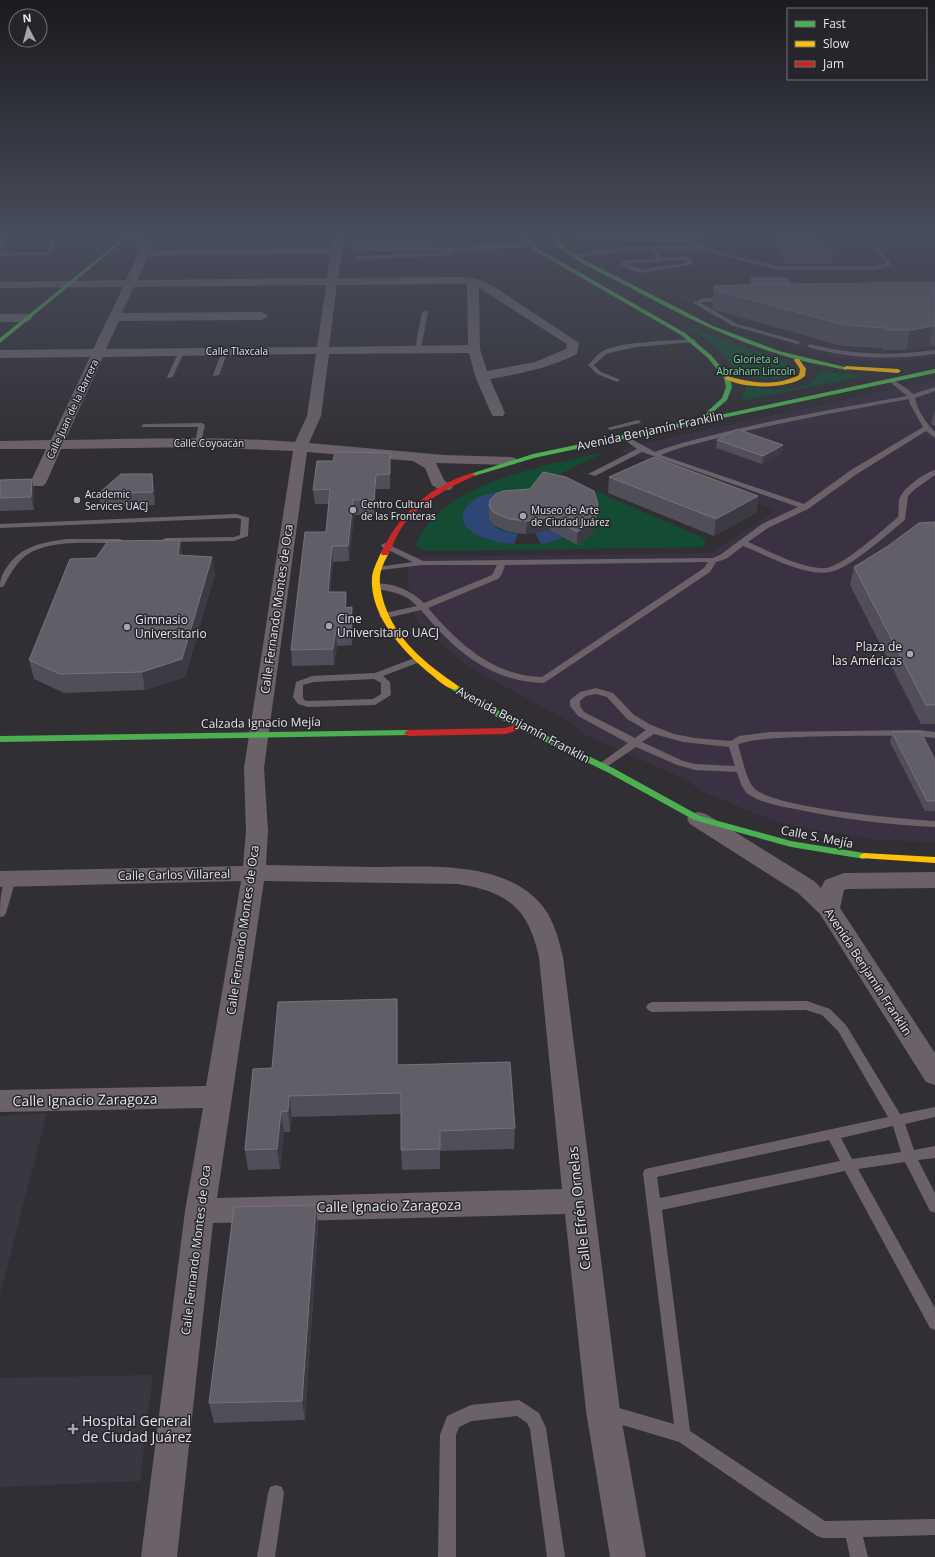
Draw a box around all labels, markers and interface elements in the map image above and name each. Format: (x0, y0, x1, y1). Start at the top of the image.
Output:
north arrow (8, 8, 48, 48)
legend (787, 8, 927, 80)
text: N (22, 10, 32, 25)
text: Fast (823, 15, 846, 32)
text: Slow (823, 35, 850, 52)
text: Jam (822, 55, 844, 72)
street label: Calle Tlaxcala (206, 344, 268, 358)
park label: Glorieta a Abraham Lincoln (717, 352, 795, 378)
street label: Calle Juan de la Barrera (43, 357, 101, 461)
street label: Avenida Benjamín Franklin (575, 407, 724, 454)
street label: Calle Coyoacán (174, 436, 244, 450)
place label: Academic Services UACJ (85, 487, 148, 513)
marker: Academic Services UACJ (72, 495, 82, 505)
place label: Centro Cultural de las Fronteras (361, 497, 436, 523)
place label: Museo de Arte de Ciudad Juárez (531, 503, 610, 529)
marker: Centro Cultural de las Fronteras (348, 505, 358, 515)
marker: Museo de Arte de Ciudad Juárez (518, 511, 528, 521)
street label: Calle Fernando Montes de Oca (256, 523, 297, 695)
place label: Cine Universitario UACJ (337, 610, 439, 641)
place label: Gimnasio Universitario (135, 611, 207, 642)
marker: Cine Universitario UACJ (324, 621, 334, 631)
marker: Gimnasio Universitario (122, 622, 132, 632)
place label: Plaza de las Américas (832, 638, 902, 669)
marker: Plaza de las Américas (905, 649, 915, 659)
street label: Avenida Benjamín Franklin (454, 682, 593, 767)
street label: Calzada Ignacio Mejía (201, 713, 321, 732)
street label: Calle S. Mejía (780, 821, 855, 852)
street label: Calle Fernando Montes de Oca (222, 844, 263, 1016)
street label: Calle Carlos Villareal (118, 865, 230, 884)
street label: Avenida Benjamín Franklin (821, 905, 916, 1039)
street label: Calle Ignacio Zaragoza (12, 1089, 158, 1110)
street label: Calle Efrén Ornelas (563, 1145, 594, 1271)
street label: Calle Fernando Montes de Oca (177, 1164, 214, 1336)
street label: Calle Ignacio Zaragoza (316, 1195, 462, 1216)
place label: Hospital General de Ciudad Juárez (82, 1411, 192, 1446)
marker: Hospital General de Ciudad Juárez (67, 1423, 79, 1435)

